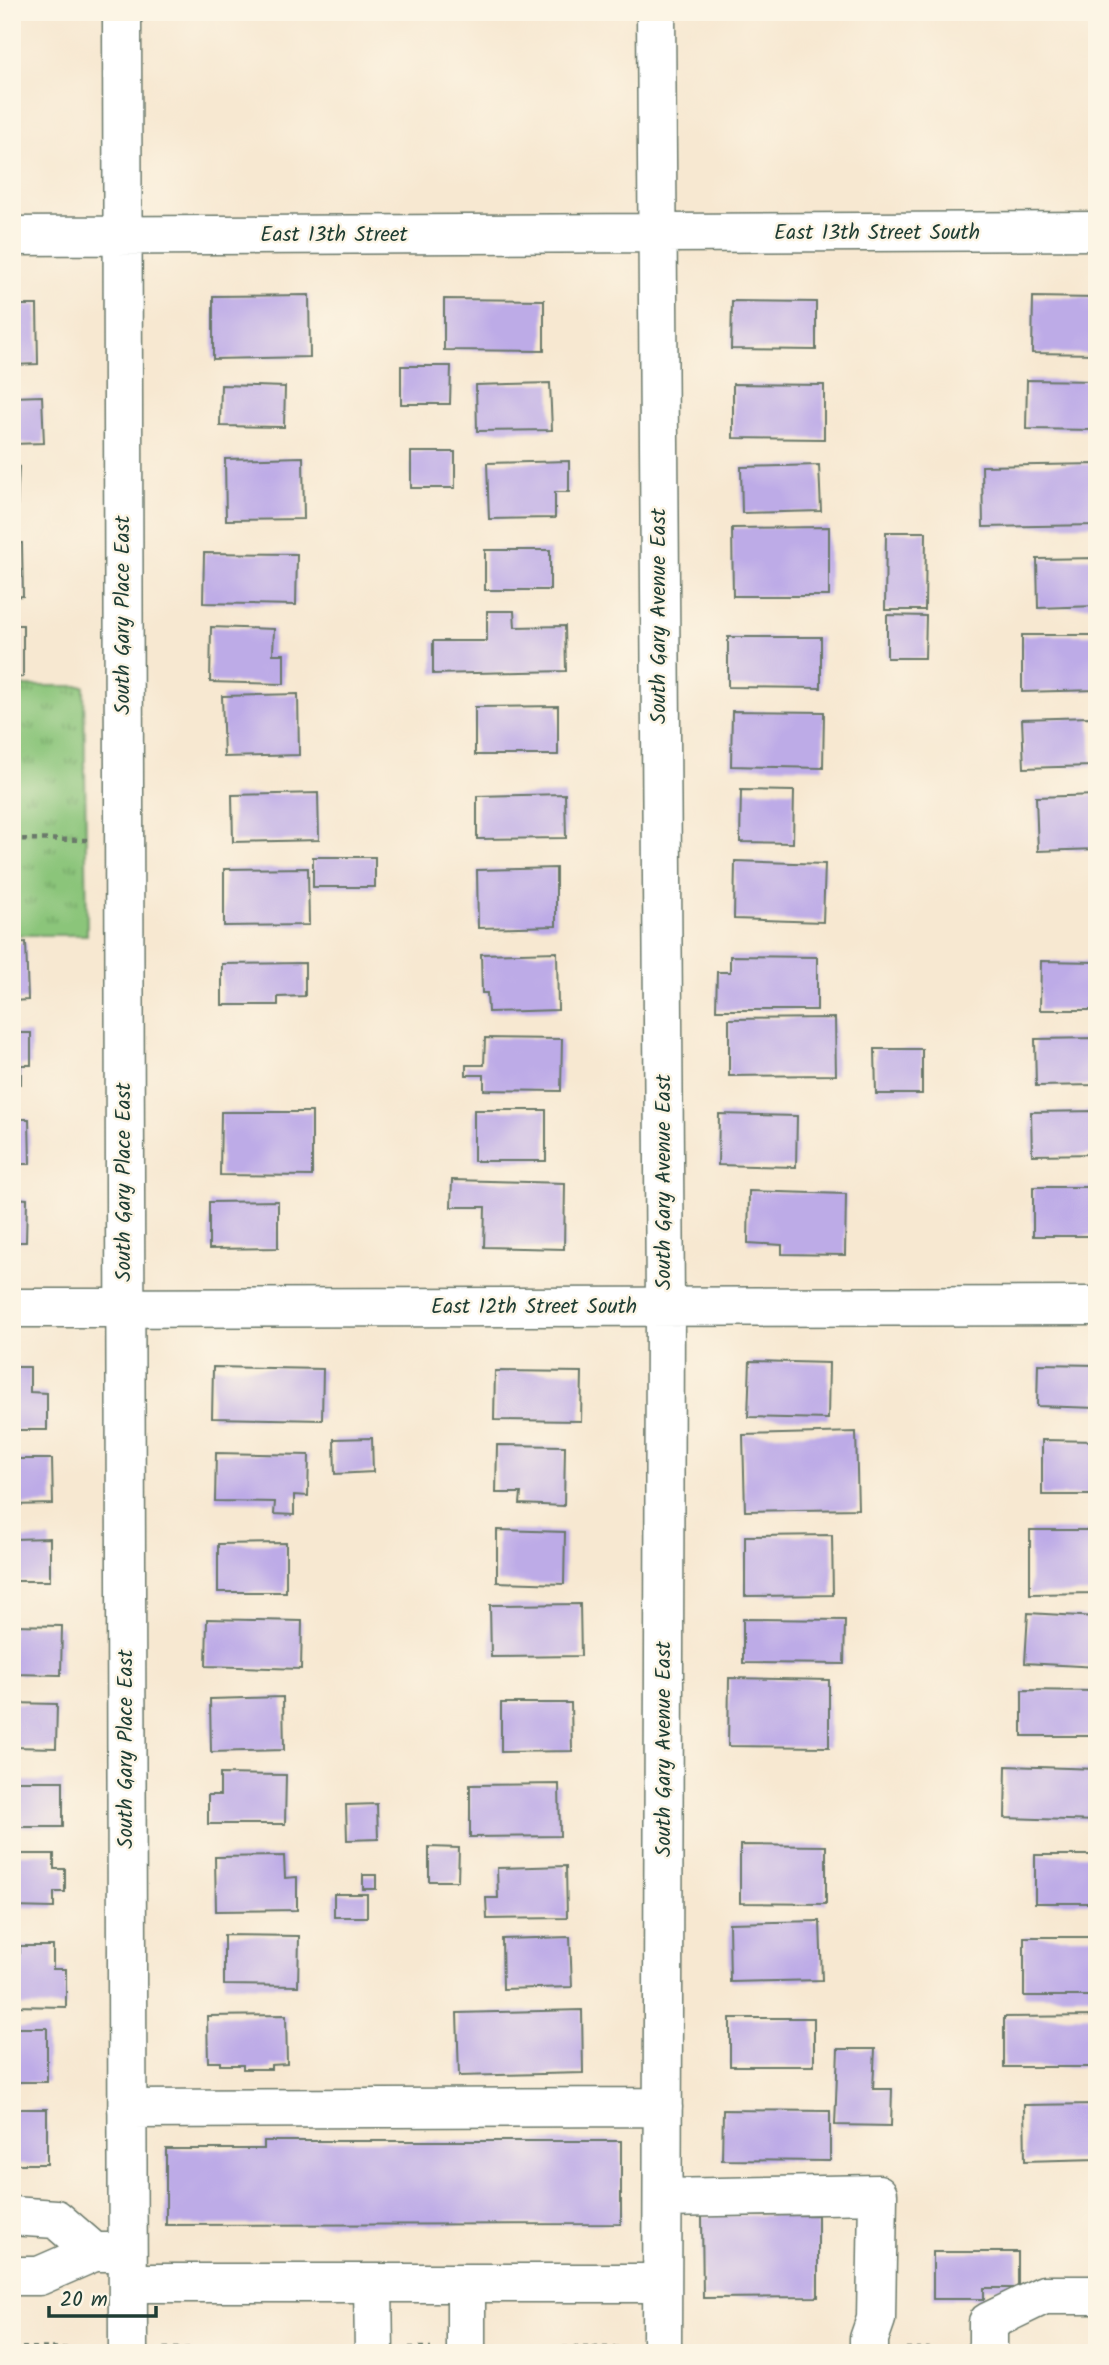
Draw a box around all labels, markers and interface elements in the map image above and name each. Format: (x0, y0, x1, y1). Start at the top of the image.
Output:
street label: East 13th Street South (774, 217, 980, 250)
street label: East 13th Street (260, 219, 409, 252)
street label: South Gary Avenue East (643, 507, 676, 724)
street label: South Gary Place East (107, 514, 140, 715)
street label: South Gary Avenue East (648, 1073, 681, 1290)
street label: South Gary Place East (108, 1081, 141, 1282)
street label: East 12th Street South (431, 1291, 637, 1324)
street label: South Gary Avenue East (648, 1640, 681, 1857)
street label: South Gary Place East (110, 1648, 143, 1849)
scale bar (49, 2274, 156, 2318)
text: 20 m (60, 2284, 108, 2317)

